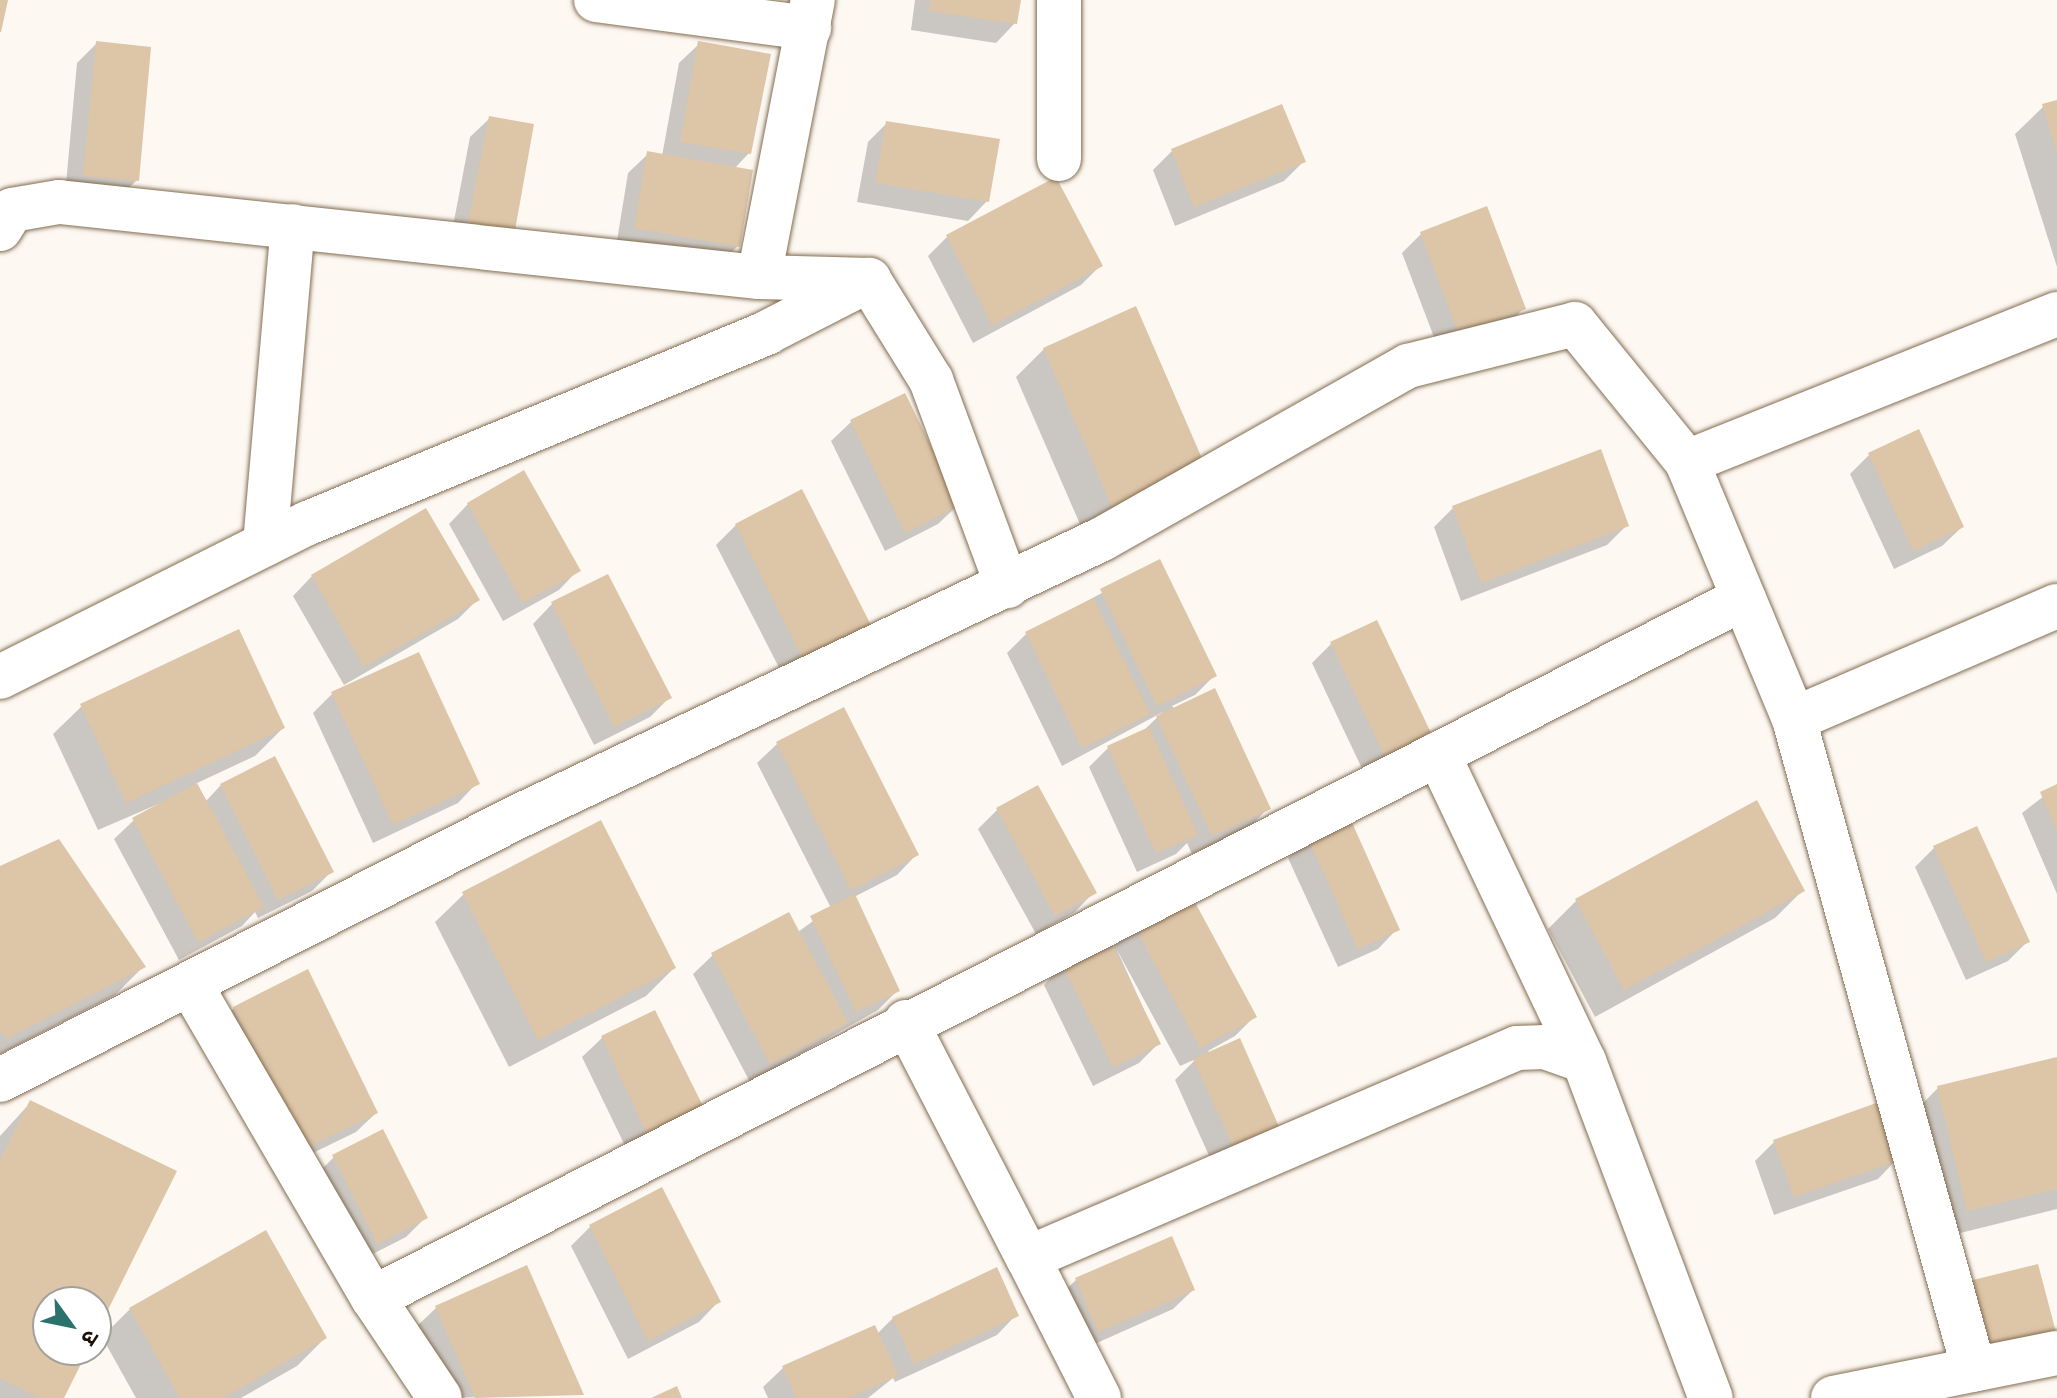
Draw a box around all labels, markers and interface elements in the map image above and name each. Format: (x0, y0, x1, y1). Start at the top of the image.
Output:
north arrow (32, 1286, 112, 1366)
text: उ (74, 1324, 107, 1352)

